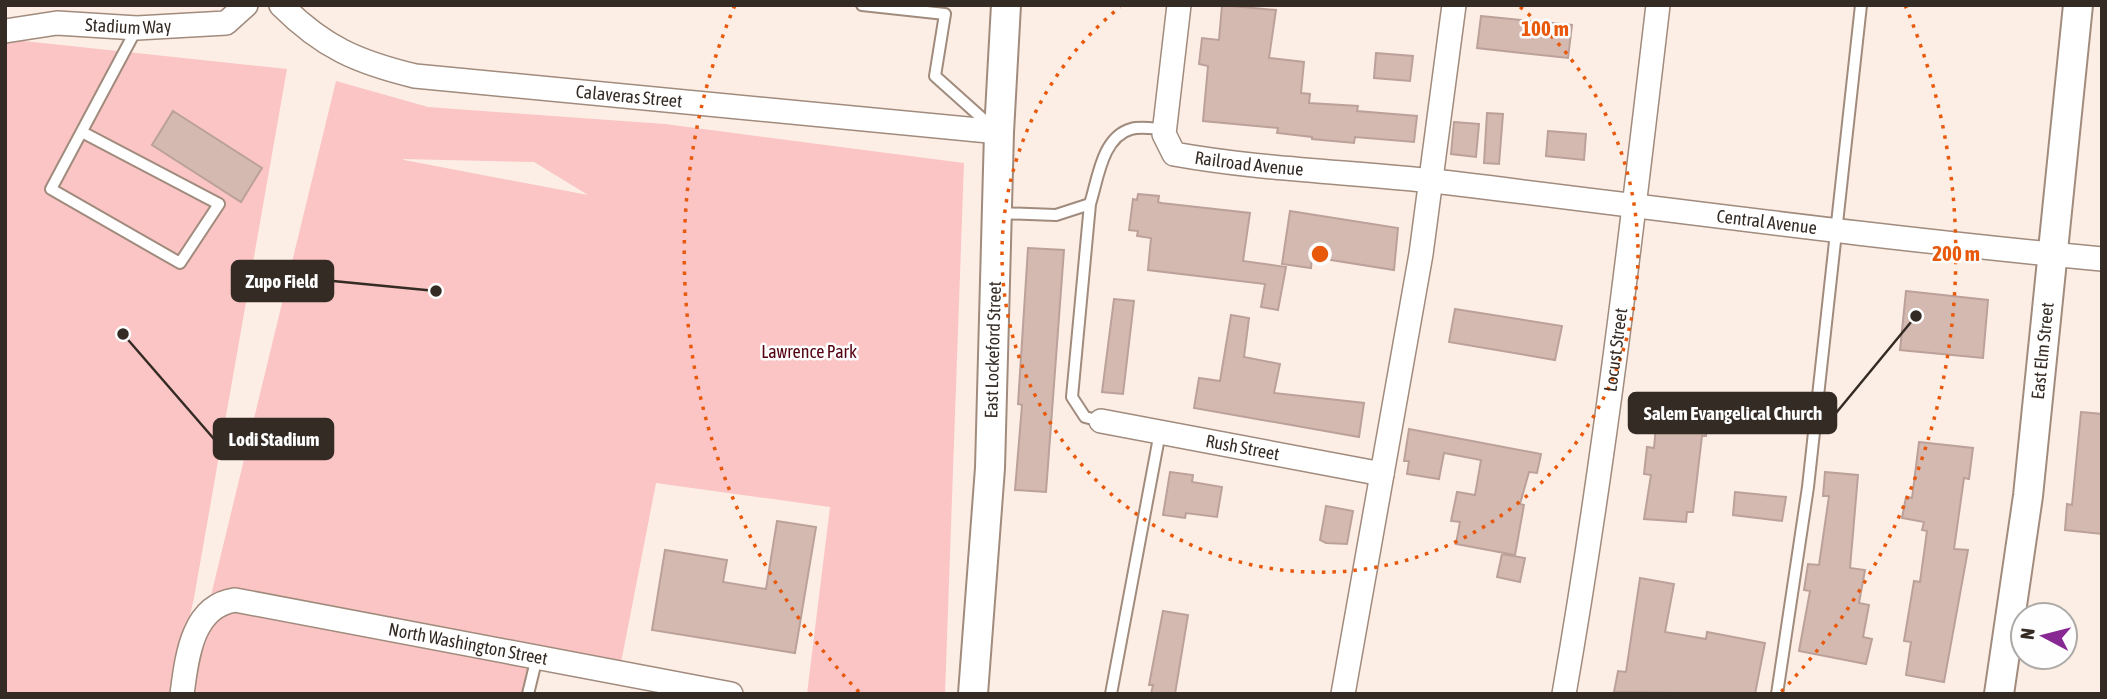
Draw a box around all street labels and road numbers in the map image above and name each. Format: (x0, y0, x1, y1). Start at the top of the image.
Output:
street label: Stadium Way (85, 14, 172, 38)
street label: Calaveras Street (575, 80, 683, 112)
street label: Railroad Avenue (1193, 147, 1304, 180)
street label: Central Avenue (1716, 205, 1818, 238)
street label: East Lockeford Street (980, 281, 1005, 419)
street label: East Elm Street (2027, 301, 2058, 400)
street label: Locust Street (1599, 307, 1631, 393)
street label: Rush Street (1204, 430, 1281, 464)
street label: North Washington Street (387, 618, 549, 669)

